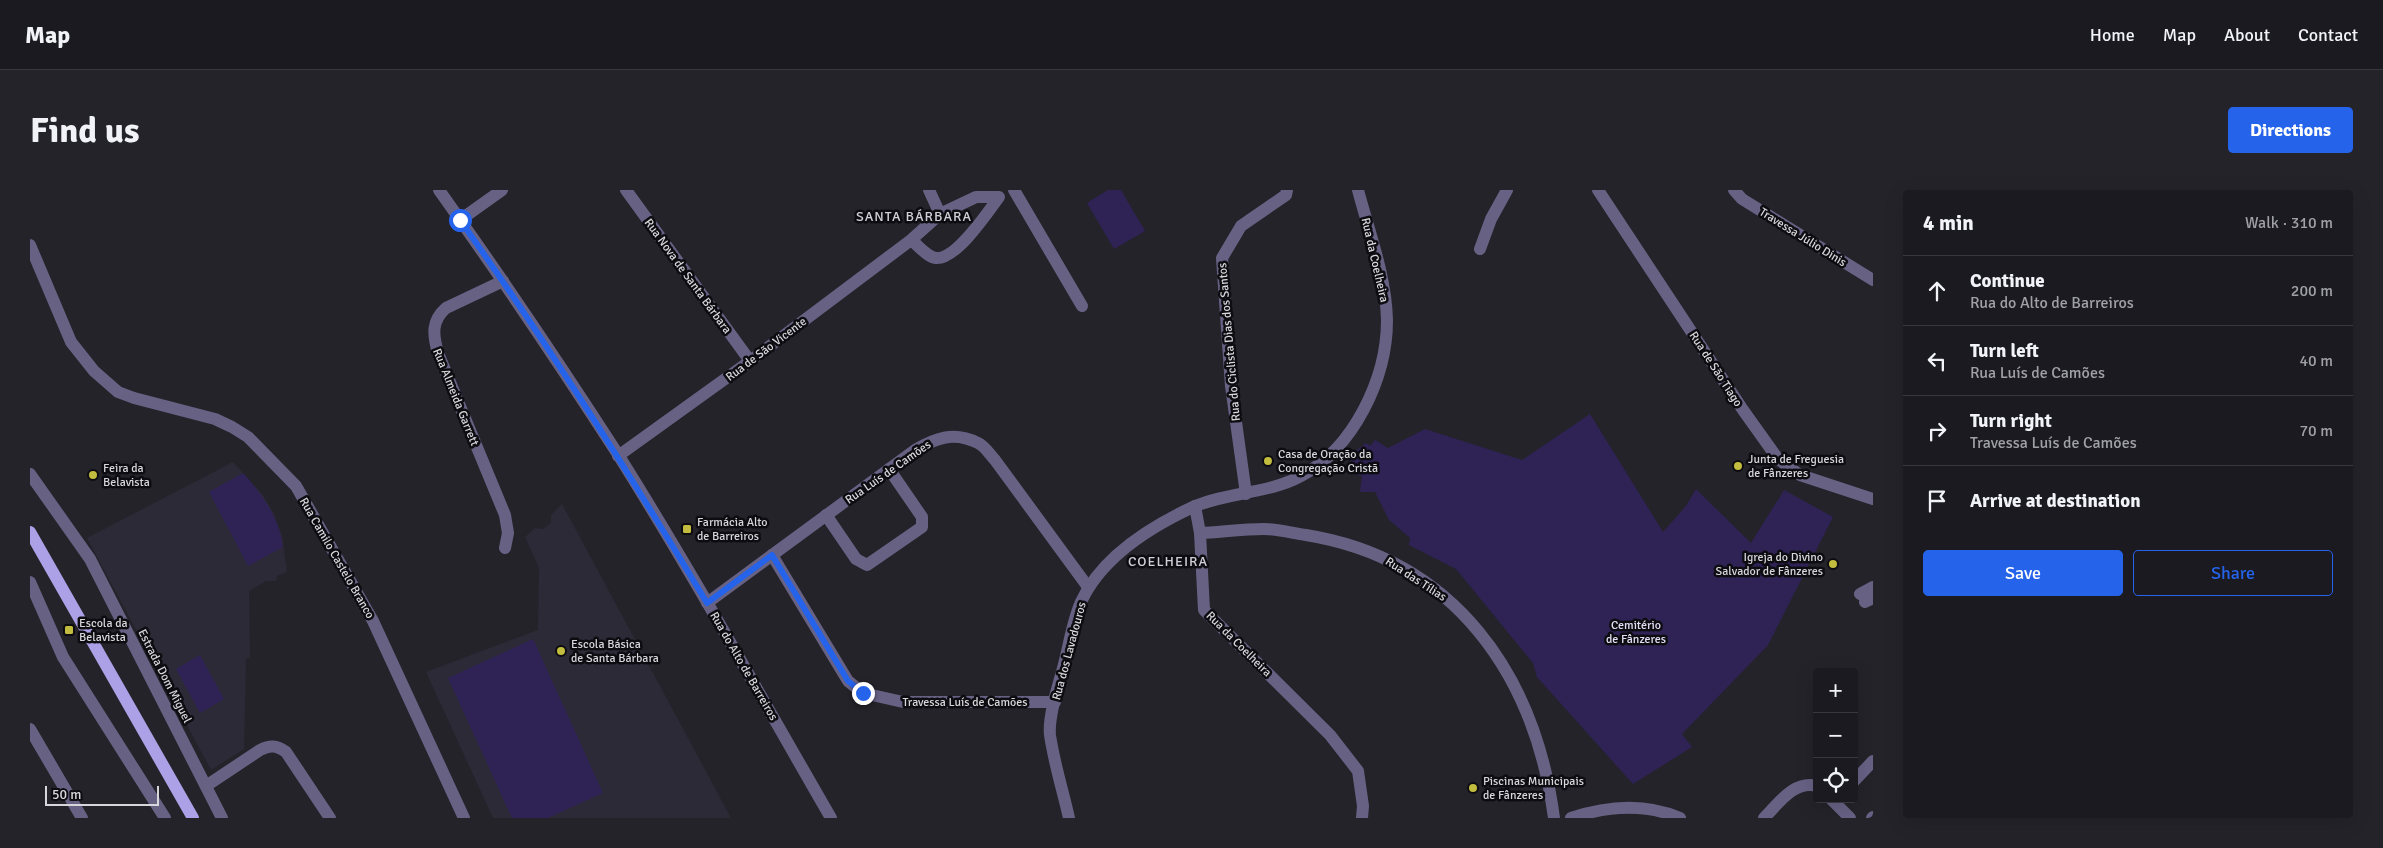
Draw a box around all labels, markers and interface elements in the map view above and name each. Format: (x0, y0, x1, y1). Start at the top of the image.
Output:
text: Map (25, 20, 70, 50)
text: Home (2090, 24, 2135, 46)
text: Map (2163, 24, 2196, 46)
text: About (2224, 24, 2270, 46)
text: Contact (2298, 24, 2358, 46)
button: Directions (2228, 107, 2353, 153)
text: Find us (30, 109, 140, 152)
street label: Travessa Júlio Dinis (1756, 205, 1849, 270)
district label: SANTA BÁRBARA (856, 208, 972, 225)
route start (449, 209, 472, 232)
text: 4 min (1923, 210, 1974, 236)
text: Walk · 310 m (2245, 213, 2333, 233)
street label: Rua Nova de Santa Bárbara (641, 216, 734, 337)
street label: Rua da Coelheira (1357, 216, 1392, 304)
street label: Rua do Ciclista Dias dos Santos (1215, 262, 1244, 422)
text: Continue (1970, 269, 2045, 293)
icon: ahead (1923, 277, 1951, 305)
text: 200 m (2291, 281, 2333, 301)
text: Rua do Alto de Barreiros (1970, 293, 2134, 313)
street label: Rua de São Vicente (723, 314, 810, 385)
street label: Rua de São Tiago (1686, 329, 1745, 410)
text: Turn left (1970, 339, 2039, 363)
street label: Rua Almeida Garrett (429, 346, 482, 448)
icon: left (1923, 347, 1951, 375)
text: 40 m (2299, 351, 2333, 371)
text: Rua Luís de Camões (1970, 363, 2105, 383)
text: Turn right (1970, 409, 2052, 433)
icon: right (1923, 417, 1951, 445)
text: 70 m (2299, 421, 2333, 441)
text: Travessa Luís de Camões (1970, 433, 2137, 453)
street label: Rua Luís de Camões (843, 437, 934, 508)
place label: Casa de Oração da Congregação Cristã (1278, 447, 1378, 476)
place label: Junta de Freguesia de Fânzeres (1748, 452, 1844, 481)
marker: Casa de Oração da Congregação Cristã (1262, 455, 1274, 467)
marker: Junta de Freguesia de Fânzeres (1732, 460, 1744, 472)
place label: Feira da Belavista (103, 461, 150, 490)
marker: Feira da Belavista (87, 469, 99, 481)
icon: arrive (1923, 487, 1951, 515)
text: Arrive at destination (1970, 489, 2141, 513)
street label: Rua Camilo Castelo Branco (296, 495, 377, 621)
place label: Farmácia Alto de Barreiros (697, 515, 768, 544)
marker: Farmácia Alto de Barreiros (681, 523, 693, 535)
place label: Igreja do Divino Salvador de Fânzeres (1716, 550, 1823, 579)
button: Save (1923, 550, 2123, 596)
button: Share (2133, 550, 2333, 596)
district label: COELHEIRA (1128, 553, 1208, 570)
street label: Rua das Tílias (1382, 554, 1449, 605)
marker: Igreja do Divino Salvador de Fânzeres (1827, 558, 1839, 570)
street label: Rua dos Lavadouros (1049, 600, 1090, 702)
street label: Rua da Coelheira (1203, 608, 1275, 680)
street label: Rua do Alto de Barreiros (706, 609, 781, 723)
place label: Escola da Belavista (79, 616, 128, 645)
park label: Cemitério de Fânzeres (1606, 618, 1666, 647)
marker: Escola da Belavista (63, 624, 75, 636)
street label: Estrada Dom Miguel (134, 627, 195, 726)
place label: Escola Básica de Santa Bárbara (571, 637, 659, 666)
marker: Escola Básica de Santa Bárbara (555, 645, 567, 657)
map controls (1813, 668, 1858, 803)
button: + (1813, 668, 1858, 713)
route end (852, 682, 875, 705)
street label: Travessa Luís de Camões (902, 695, 1028, 710)
button: − (1813, 713, 1858, 758)
button: locate (1813, 758, 1858, 803)
place label: Piscinas Municipais de Fânzeres (1483, 774, 1584, 803)
marker: Piscinas Municipais de Fânzeres (1467, 782, 1479, 794)
scale bar (45, 783, 159, 806)
text: 50 m (52, 786, 81, 803)

